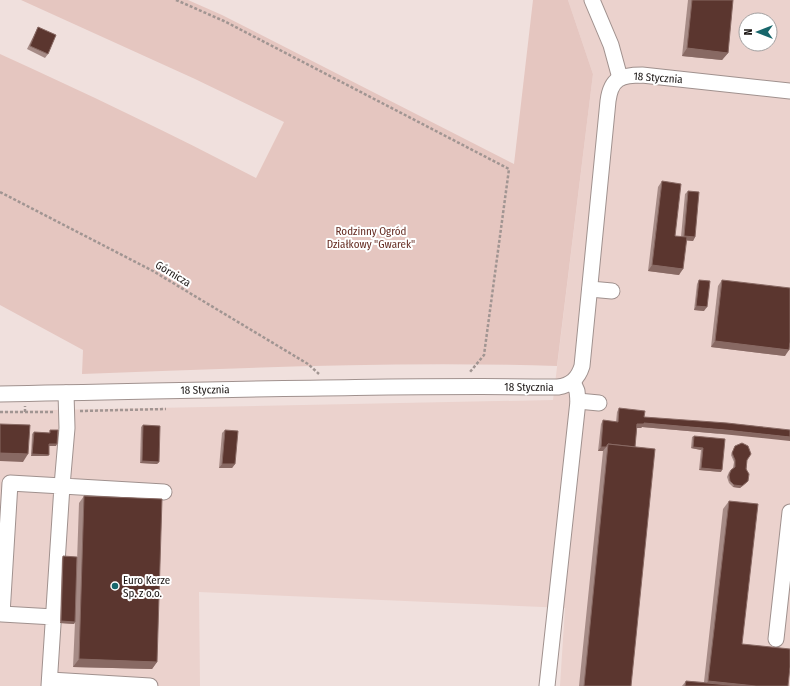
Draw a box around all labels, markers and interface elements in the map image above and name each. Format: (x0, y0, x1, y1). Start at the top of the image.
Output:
north arrow (738, 12, 778, 52)
text: N (742, 29, 755, 35)
street label: 18 Stycznia (633, 70, 683, 86)
park label: Rodzinny Ogród Działkowy "Gwarek" (327, 225, 415, 251)
street label: Górnicza (153, 258, 193, 290)
street label: 18 Stycznia (504, 381, 554, 394)
street label: 18 Stycznia (180, 383, 230, 397)
place label: Euro Kerze Sp. z o.o. (123, 574, 170, 600)
marker: Euro Kerze Sp. z o.o. (110, 581, 120, 591)

